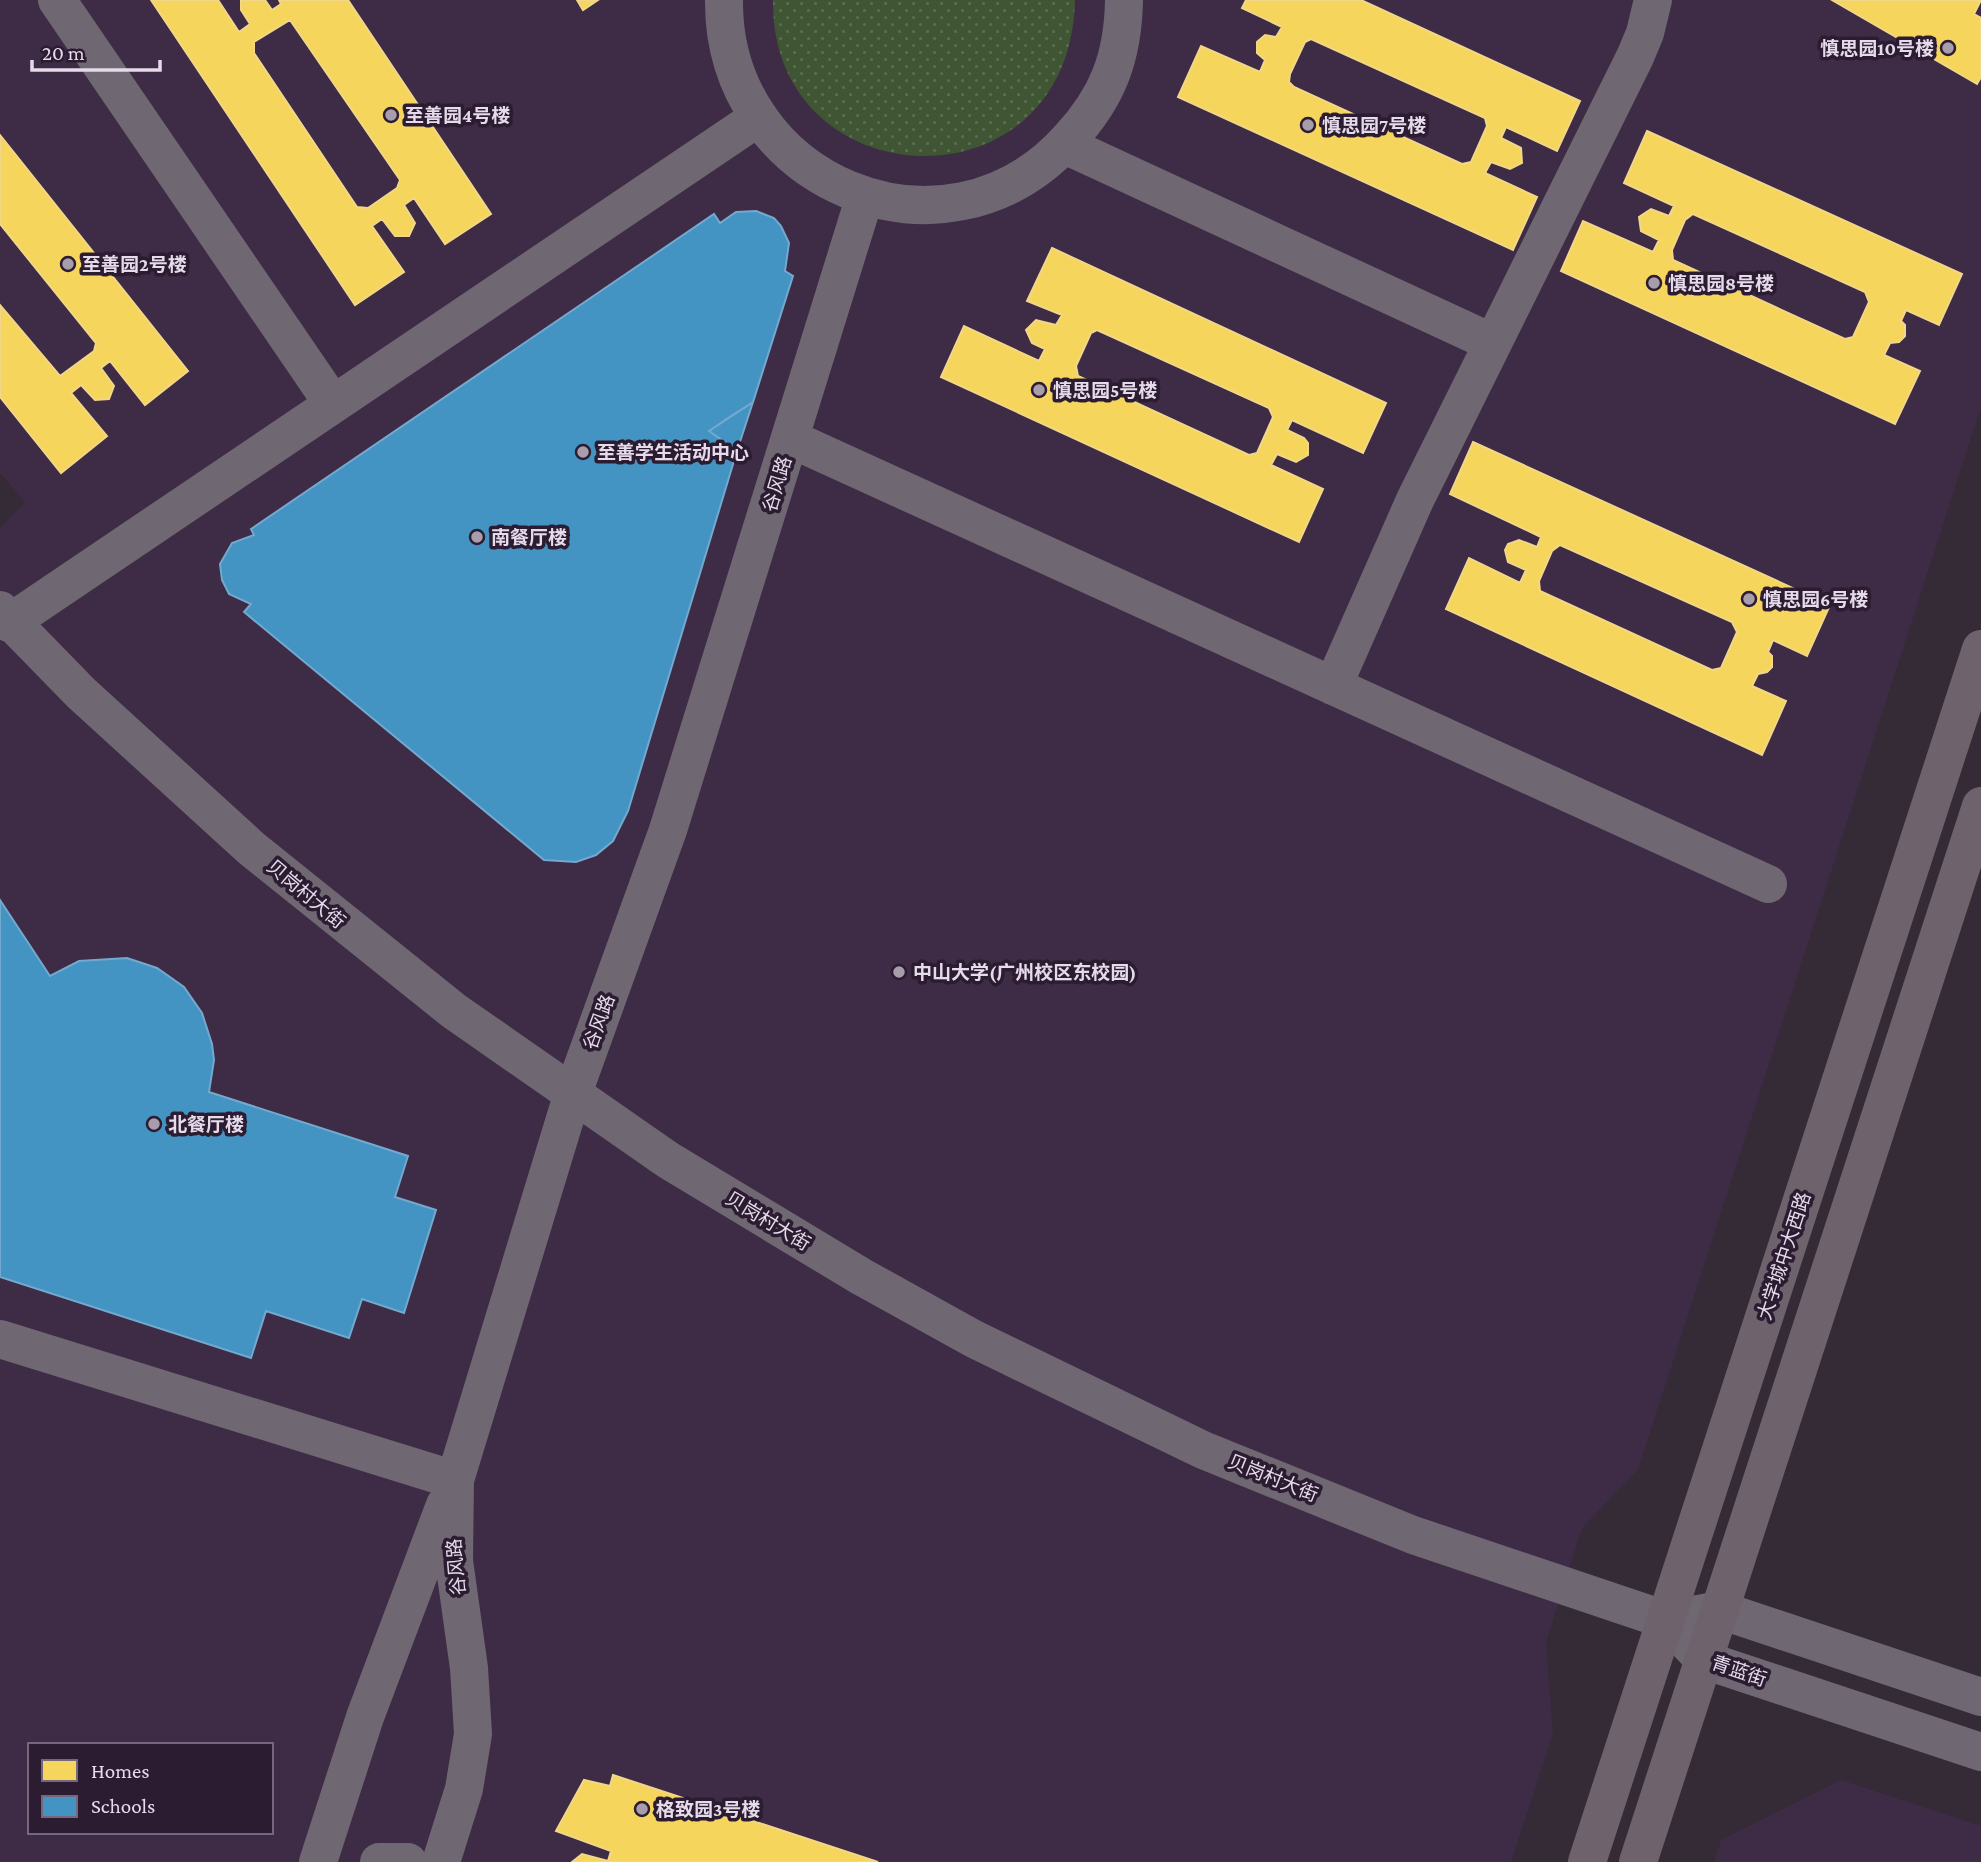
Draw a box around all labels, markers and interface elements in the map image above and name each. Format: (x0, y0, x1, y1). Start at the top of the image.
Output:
scale bar (32, 28, 159, 72)
place label: 慎思园10号楼 (1820, 38, 1934, 59)
marker: 慎思园10号楼 (1940, 40, 1956, 56)
text: 20 m (42, 41, 85, 65)
place label: 至善园4号楼 (405, 105, 510, 126)
marker: 至善园4号楼 (383, 107, 399, 123)
place label: 慎思园7号楼 (1322, 115, 1426, 136)
marker: 慎思园7号楼 (1300, 117, 1316, 133)
place label: 至善园2号楼 (82, 254, 187, 275)
marker: 至善园2号楼 (60, 256, 76, 272)
place label: 慎思园8号楼 (1668, 273, 1774, 294)
marker: 慎思园8号楼 (1646, 275, 1662, 291)
place label: 慎思园5号楼 (1053, 380, 1157, 401)
marker: 慎思园5号楼 (1031, 382, 1047, 398)
place label: 至善学生活动中心 (597, 442, 749, 463)
marker: 至善学生活动中心 (575, 444, 591, 460)
street label: 谷风路 (759, 454, 795, 514)
place label: 南餐厅楼 (491, 527, 567, 548)
marker: 南餐厅楼 (469, 529, 485, 545)
place label: 慎思园6号楼 (1763, 589, 1868, 610)
marker: 慎思园6号楼 (1741, 591, 1757, 607)
street label: 贝岗村大街 (263, 855, 349, 933)
place label: 中山大学(广州校区东校园) (913, 962, 1136, 984)
marker: 中山大学(广州校区东校园) (891, 964, 907, 980)
street label: 谷风路 (579, 992, 619, 1052)
place label: 北餐厅楼 (168, 1114, 244, 1135)
marker: 北餐厅楼 (146, 1116, 162, 1132)
street label: 贝岗村大街 (722, 1188, 814, 1254)
street label: 大学城中大西路 (1753, 1190, 1815, 1322)
street label: 贝岗村大街 (1225, 1450, 1321, 1506)
street label: 谷风路 (443, 1538, 469, 1596)
street label: 青蓝街 (1709, 1652, 1769, 1690)
legend (28, 1743, 273, 1834)
text: Homes (91, 1759, 150, 1783)
text: Schools (91, 1794, 155, 1818)
place label: 格致园3号楼 (656, 1799, 760, 1820)
marker: 格致园3号楼 (634, 1801, 650, 1817)

